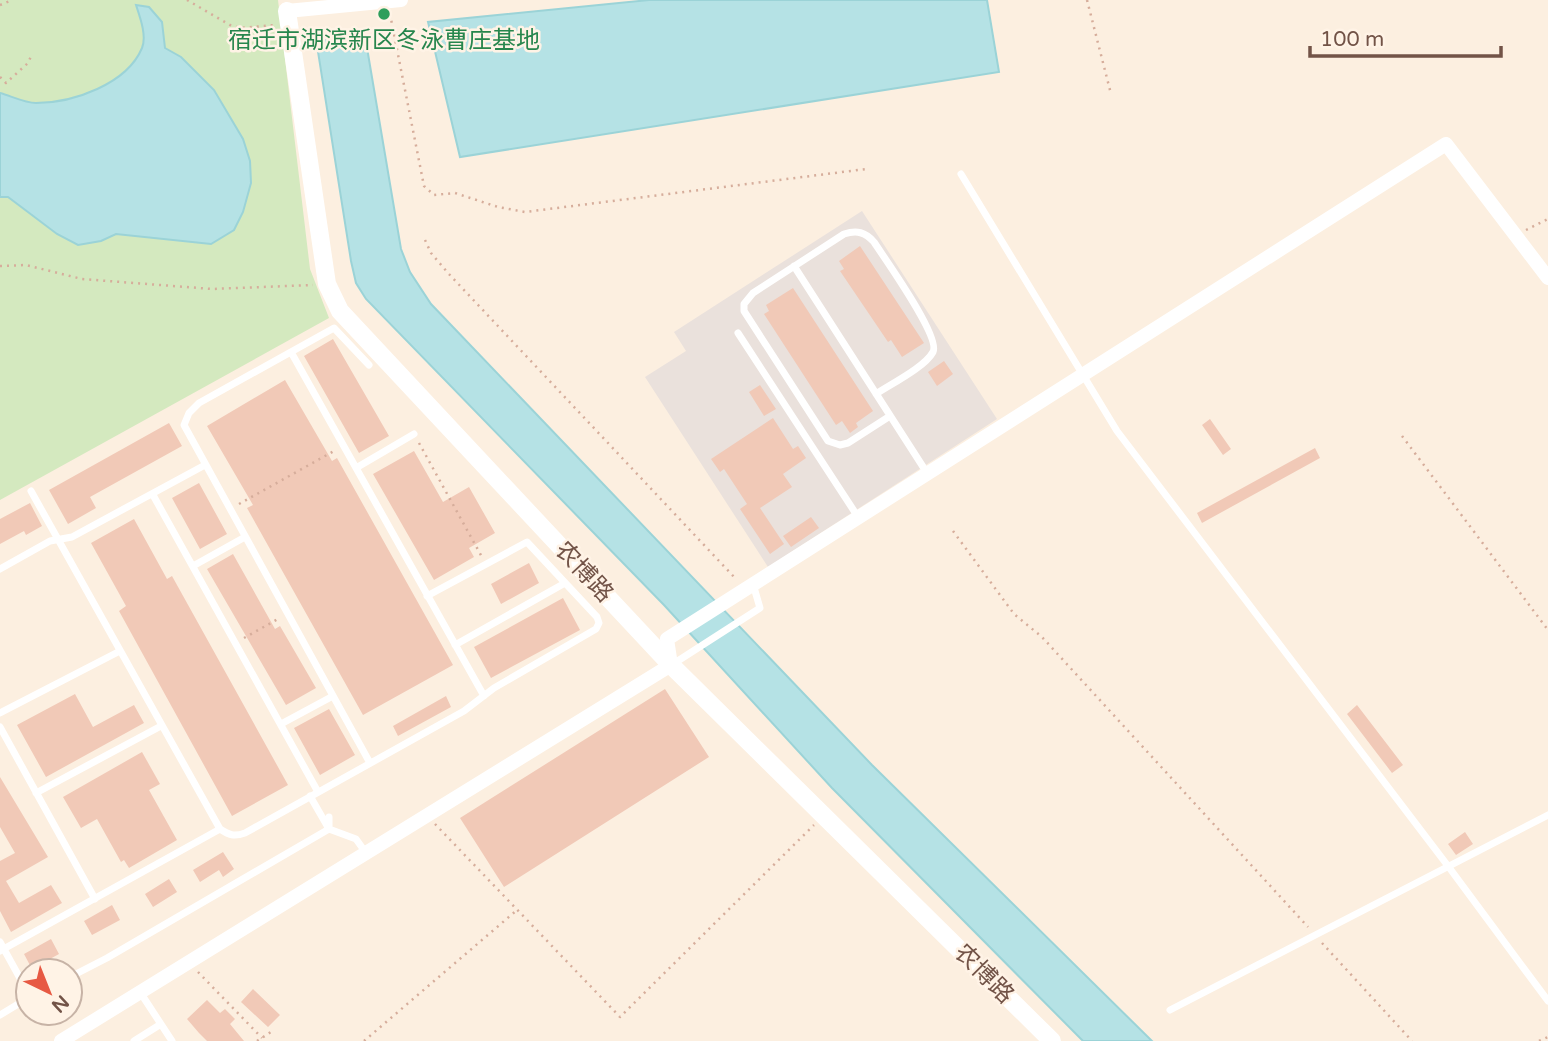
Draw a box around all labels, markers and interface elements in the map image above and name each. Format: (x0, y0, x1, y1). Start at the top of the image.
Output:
marker: 宿迁市湖滨新区冬泳曹庄基地 (376, 6, 392, 22)
scale bar (1310, 14, 1501, 58)
place label: 宿迁市湖滨新区冬泳曹庄基地 (228, 26, 540, 55)
text: 100 m (1320, 27, 1384, 52)
street label: 农博路 (549, 536, 619, 608)
street label: 农博路 (948, 938, 1020, 1010)
north arrow (14, 957, 84, 1027)
text: N (47, 990, 73, 1017)

